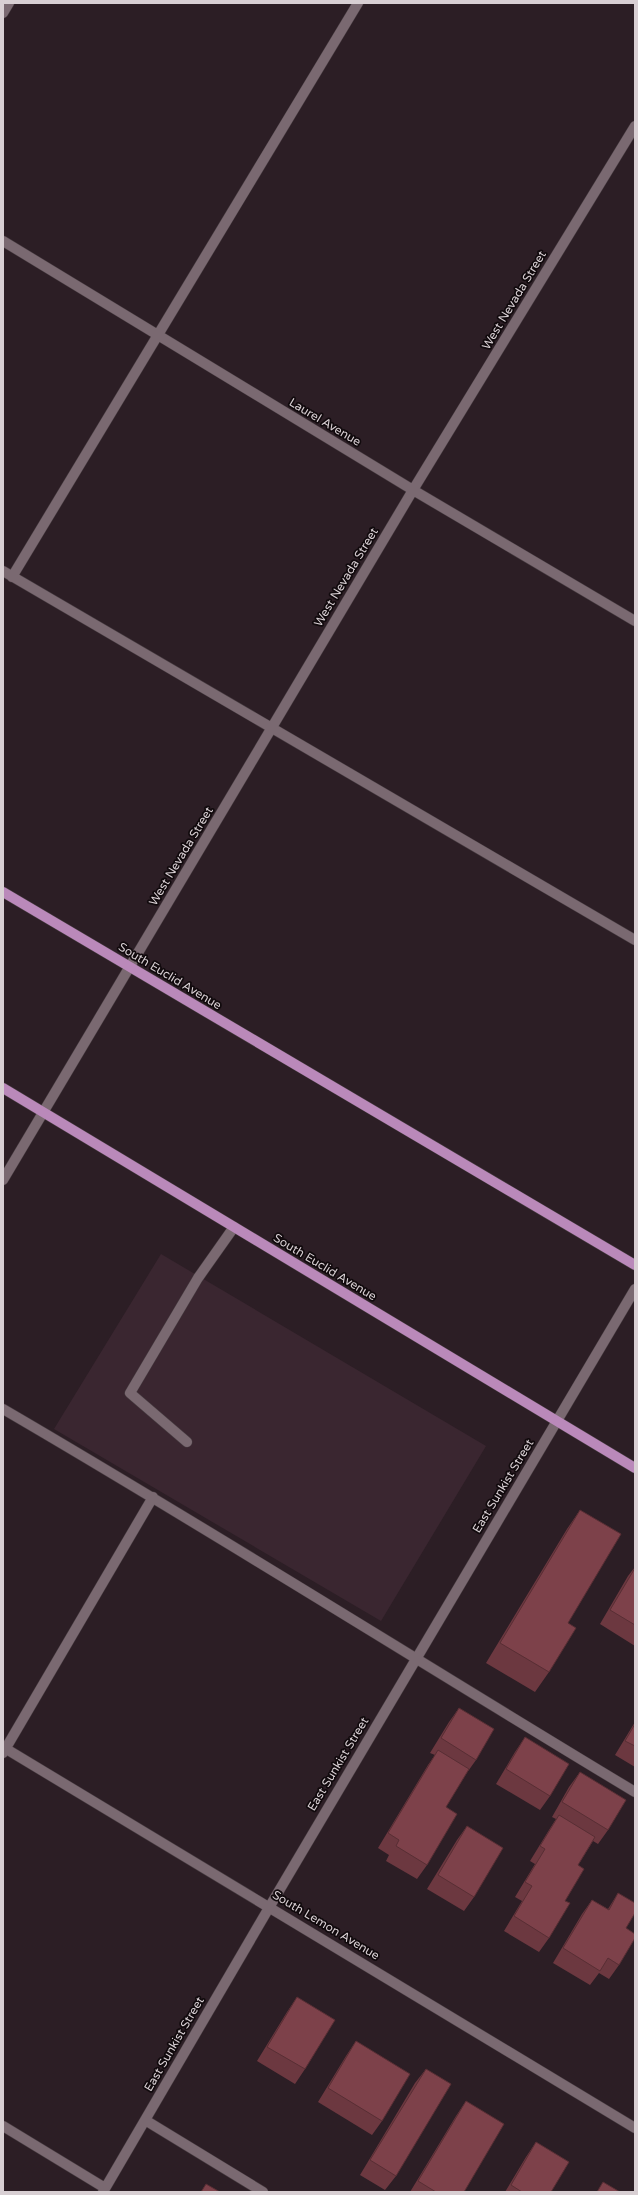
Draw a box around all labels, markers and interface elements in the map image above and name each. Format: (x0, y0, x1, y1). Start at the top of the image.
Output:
street label: West Nevada Street (479, 248, 549, 352)
street label: Laurel Avenue (287, 395, 364, 449)
street label: West Nevada Street (311, 525, 381, 629)
street label: West Nevada Street (146, 804, 216, 908)
street label: South Euclid Avenue (116, 940, 224, 1012)
street label: South Euclid Avenue (271, 1231, 379, 1303)
street label: East Sunkist Street (469, 1436, 537, 1535)
street label: East Sunkist Street (304, 1714, 372, 1813)
street label: South Lemon Avenue (270, 1887, 382, 1963)
street label: East Sunkist Street (141, 1994, 207, 2094)

